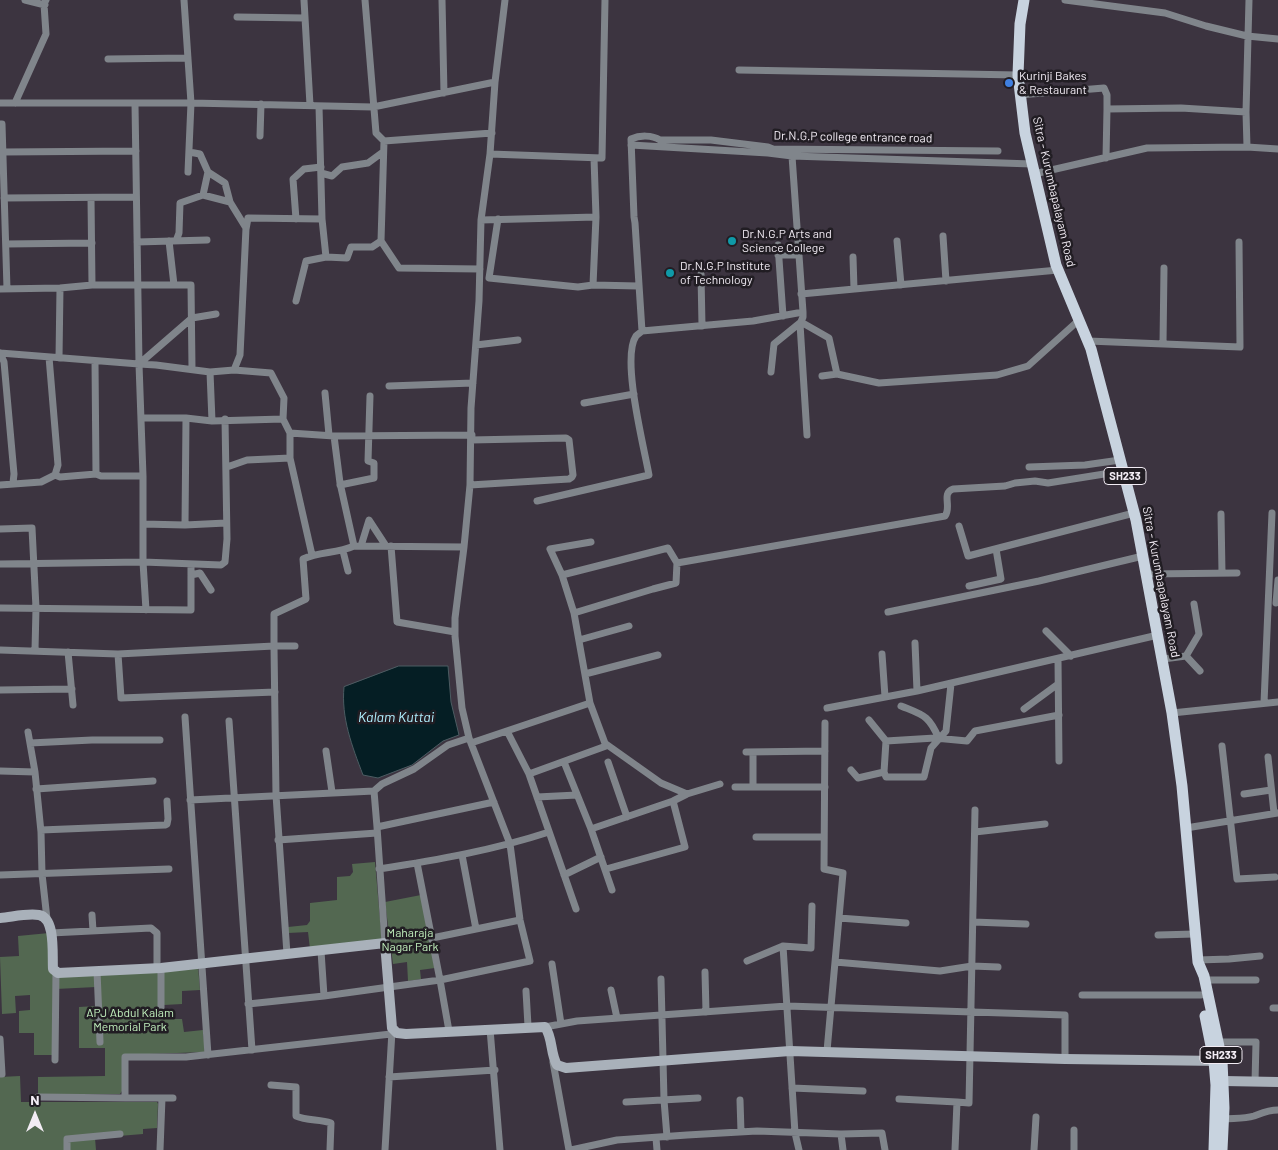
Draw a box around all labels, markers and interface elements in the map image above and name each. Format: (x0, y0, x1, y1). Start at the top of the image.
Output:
place label: Kurinji Bakes & Restaurant (1019, 69, 1087, 97)
marker: Kurinji Bakes & Restaurant (1003, 77, 1015, 89)
street label: Sitra - Kurumbapalayam Road (1030, 116, 1078, 268)
street label: Dr.N.G.P college entrance road (774, 128, 932, 146)
place label: Dr.N.G.P Arts and Science College (742, 227, 832, 255)
marker: Dr.N.G.P Arts and Science College (726, 235, 738, 247)
place label: Dr.N.G.P Institute of Technology (680, 259, 770, 287)
marker: Dr.N.G.P Institute of Technology (664, 267, 676, 279)
road number: SH233 (1104, 468, 1146, 484)
street label: Sitra - Kurumbapalayam Road (1139, 505, 1183, 659)
water label: Kalam Kuttai (358, 709, 434, 725)
park label: Maharaja Nagar Park (381, 926, 439, 954)
park label: APJ Abdul Kalam Memorial Park (86, 1006, 174, 1034)
road number: SH233 (1200, 1046, 1242, 1064)
north arrow (10, 1090, 60, 1140)
text: N (30, 1091, 40, 1108)

